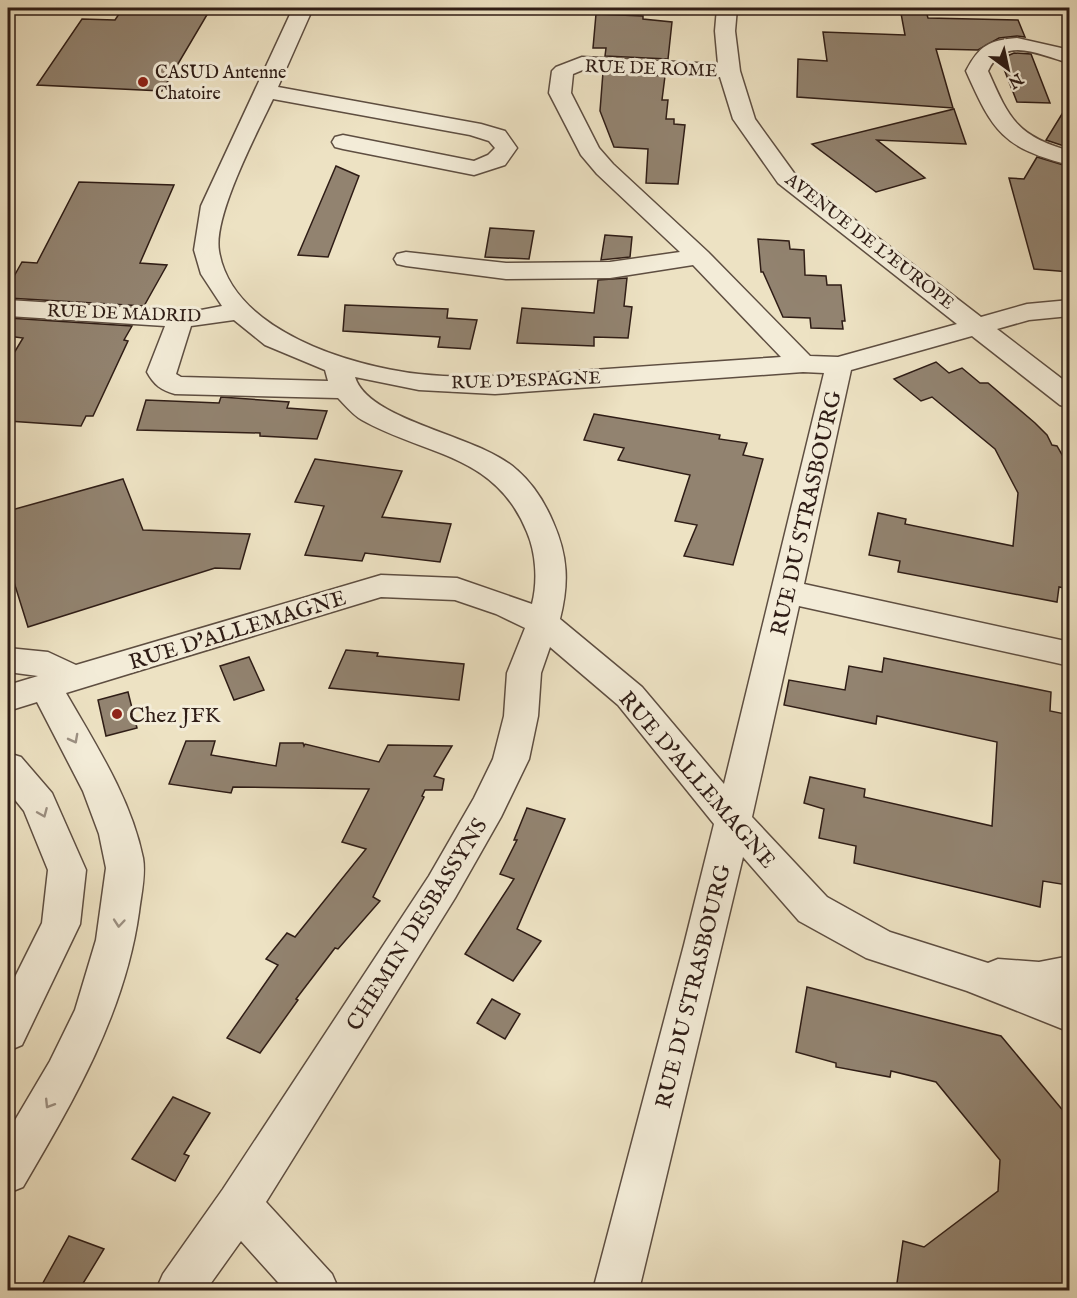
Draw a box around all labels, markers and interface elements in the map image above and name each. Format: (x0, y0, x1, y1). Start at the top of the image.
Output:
north arrow (978, 39, 1038, 99)
street label: RUE DE ROME (584, 56, 718, 83)
place label: CASUD Antenne Chatoire (155, 62, 286, 106)
text: N (1004, 67, 1027, 92)
marker: CASUD Antenne Chatoire (136, 75, 150, 89)
street label: AVENUE DE L'EUROPE (779, 168, 958, 315)
street label: RUE DE MADRID (46, 300, 201, 329)
street label: RUE D'ESPAGNE (451, 367, 601, 396)
street label: RUE DU STRASBOURG (765, 388, 849, 639)
street label: RUE D'ALLEMAGNE (126, 585, 350, 677)
street label: RUE D'ALLEMAGNE (612, 686, 781, 875)
place label: Chez JFK (129, 702, 221, 730)
marker: Chez JFK (110, 707, 124, 721)
one-way arrow (67, 733, 78, 743)
one-way arrow (36, 807, 48, 818)
street label: CHEMIN DESBASSYNS (341, 814, 495, 1036)
street label: RUE DU STRASBOURG (650, 861, 738, 1111)
one-way arrow (113, 918, 126, 928)
one-way arrow (46, 1097, 57, 1108)

